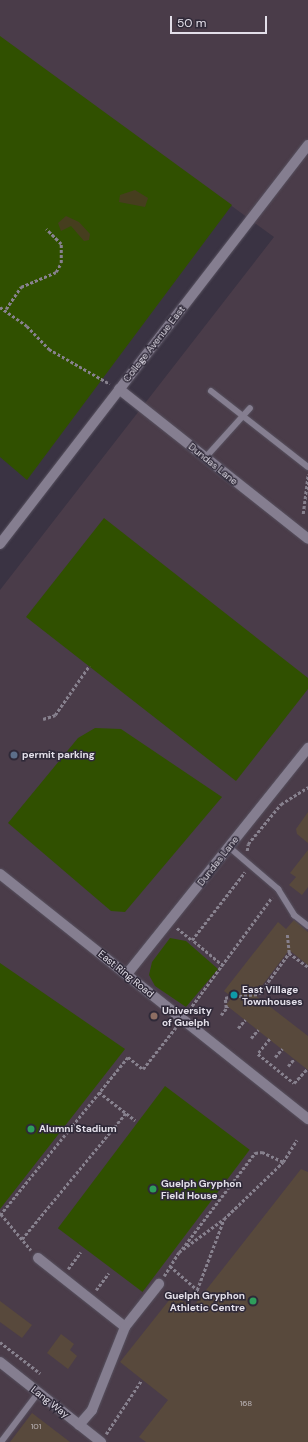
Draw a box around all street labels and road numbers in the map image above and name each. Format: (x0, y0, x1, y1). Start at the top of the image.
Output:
street label: College Avenue East (121, 304, 187, 384)
street label: Dundas Lane (186, 440, 240, 488)
street label: Dundas Lane (195, 834, 241, 888)
street label: East Ring Road (96, 948, 156, 1000)
street label: Lang Way (29, 1384, 71, 1420)

